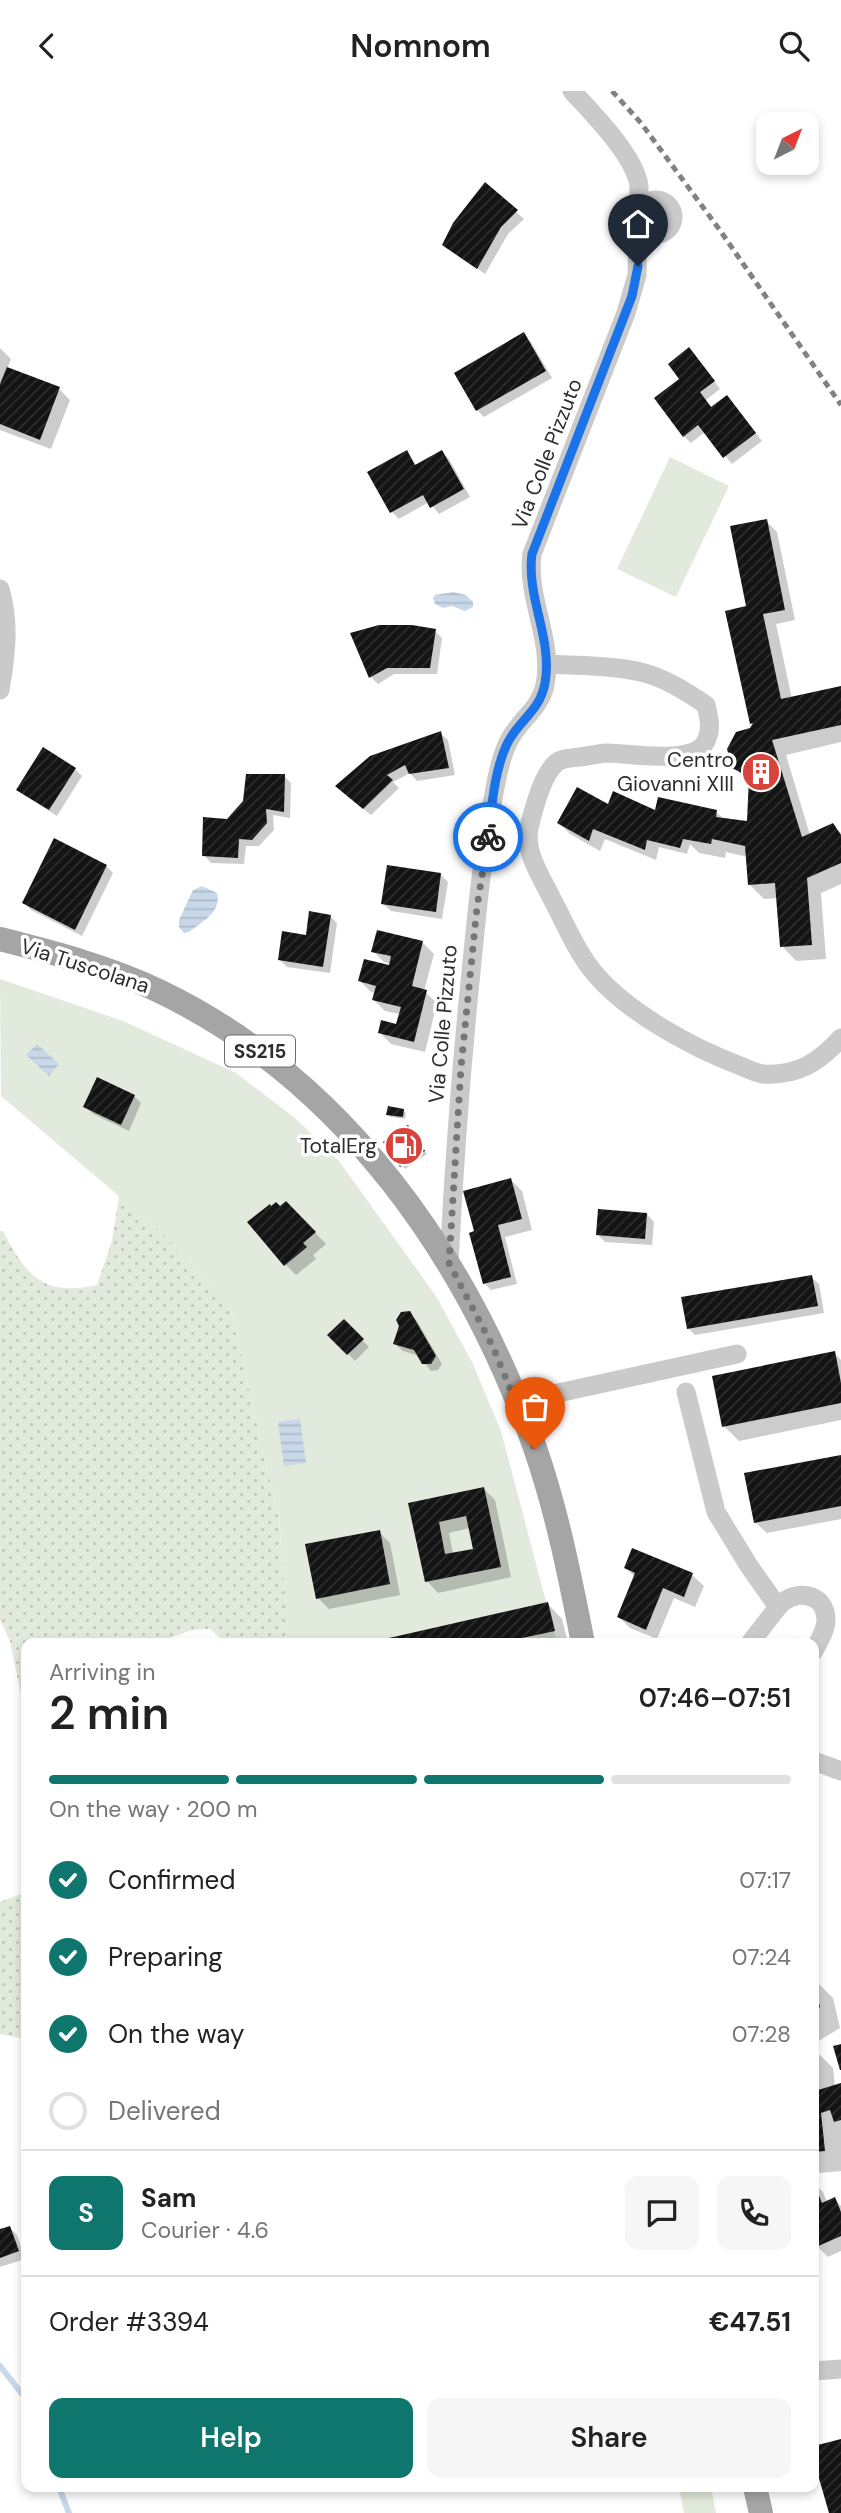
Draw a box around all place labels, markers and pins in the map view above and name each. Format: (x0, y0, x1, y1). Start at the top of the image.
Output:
pin (608, 194, 668, 266)
place label: Centro Giovanni XIII (617, 746, 734, 798)
building icon: Centro Giovanni XIII (740, 751, 782, 793)
fuel station icon: TotalErg (383, 1125, 425, 1167)
place label: TotalErg (300, 1132, 377, 1160)
pin (505, 1377, 565, 1449)

